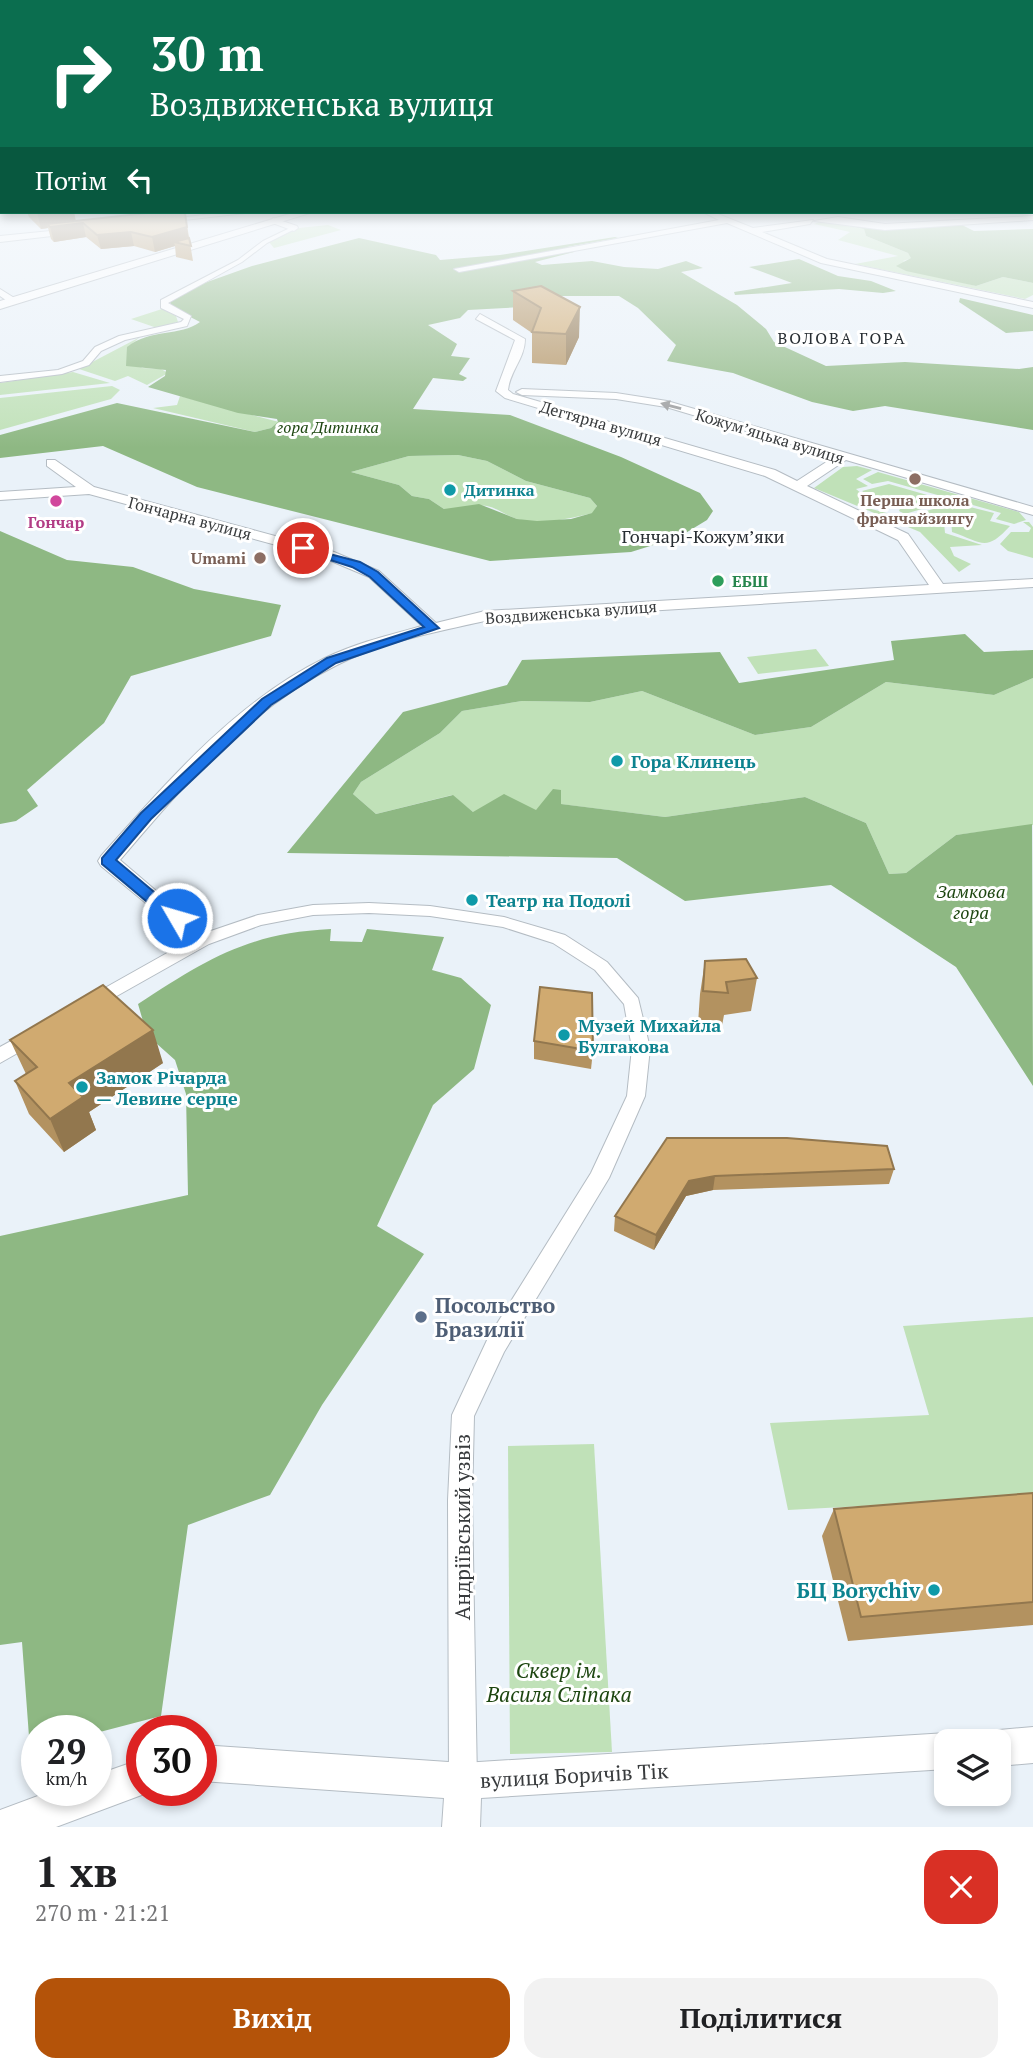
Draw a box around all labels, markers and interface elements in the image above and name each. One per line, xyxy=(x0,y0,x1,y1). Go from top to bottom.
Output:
text: 30 m xyxy=(150,20,264,85)
icon: right xyxy=(35,28,126,119)
text: Воздвиженська вулиця xyxy=(150,83,494,125)
icon: left xyxy=(121,161,159,199)
text: Потім xyxy=(35,163,107,197)
district label: ВОЛОВА ГОРА xyxy=(777,327,907,349)
street label: Дегтярна вулиця xyxy=(538,395,664,451)
one-way arrow xyxy=(660,400,682,411)
street label: Кожумʼяцька вулиця xyxy=(693,403,847,469)
park label: гора Дитинка xyxy=(277,416,379,438)
marker: Перша школа франчайзингу xyxy=(907,471,923,487)
place label: Дитинка xyxy=(464,479,535,501)
marker: Дитинка xyxy=(442,482,458,498)
place label: Перша школа франчайзингу xyxy=(857,489,974,529)
street label: Гончарна вулиця xyxy=(126,491,254,545)
marker: Гончар xyxy=(48,493,64,509)
place label: Гончар xyxy=(28,511,84,533)
pin xyxy=(273,518,333,578)
district label: Гончарі-Кожумʼяки xyxy=(621,524,785,548)
icon: arrive xyxy=(284,529,322,567)
place label: Umami xyxy=(191,547,246,569)
marker: Umami xyxy=(252,550,268,566)
place label: ЕБШ xyxy=(732,570,768,592)
marker: ЕБШ xyxy=(710,573,726,589)
street label: Воздвиженська вулиця xyxy=(484,595,658,629)
place label: Гора Клинець xyxy=(631,749,756,773)
marker: Гора Клинець xyxy=(609,753,625,769)
park label: Замкова гора xyxy=(937,879,1005,924)
position arrow xyxy=(140,881,214,955)
place label: Театр на Подолі xyxy=(486,888,631,912)
marker: Театр на Подолі xyxy=(464,892,480,908)
place label: Музей Михайла Булгакова xyxy=(578,1013,721,1058)
marker: Музей Михайла Булгакова xyxy=(556,1027,572,1043)
place label: Замок Річарда — Левине серце xyxy=(96,1065,238,1110)
marker: Замок Річарда — Левине серце xyxy=(74,1079,90,1095)
place label: Посольство Бразилії xyxy=(435,1291,555,1343)
marker: Посольство Бразилії xyxy=(413,1309,429,1325)
street label: Андріївський узвіз xyxy=(448,1434,476,1620)
place label: БЦ Borychiv xyxy=(796,1576,921,1604)
marker: БЦ Borychiv xyxy=(926,1582,942,1598)
park label: Сквер ім. Василя Сліпака xyxy=(485,1656,632,1708)
speed limit sign: 30 xyxy=(126,1715,217,1806)
text: 29 xyxy=(47,1728,86,1774)
map controls xyxy=(934,1729,1011,1806)
button: layers xyxy=(934,1729,1011,1806)
street label: вулиця Боричів Тік xyxy=(479,1756,669,1794)
text: km/h xyxy=(46,1766,87,1790)
text: 1 хв xyxy=(35,1843,118,1899)
button: close xyxy=(924,1850,998,1924)
text: 270 m · 21:21 xyxy=(35,1897,170,1928)
button: Вихід xyxy=(35,1978,510,2058)
button: Поділитися xyxy=(524,1978,998,2058)

